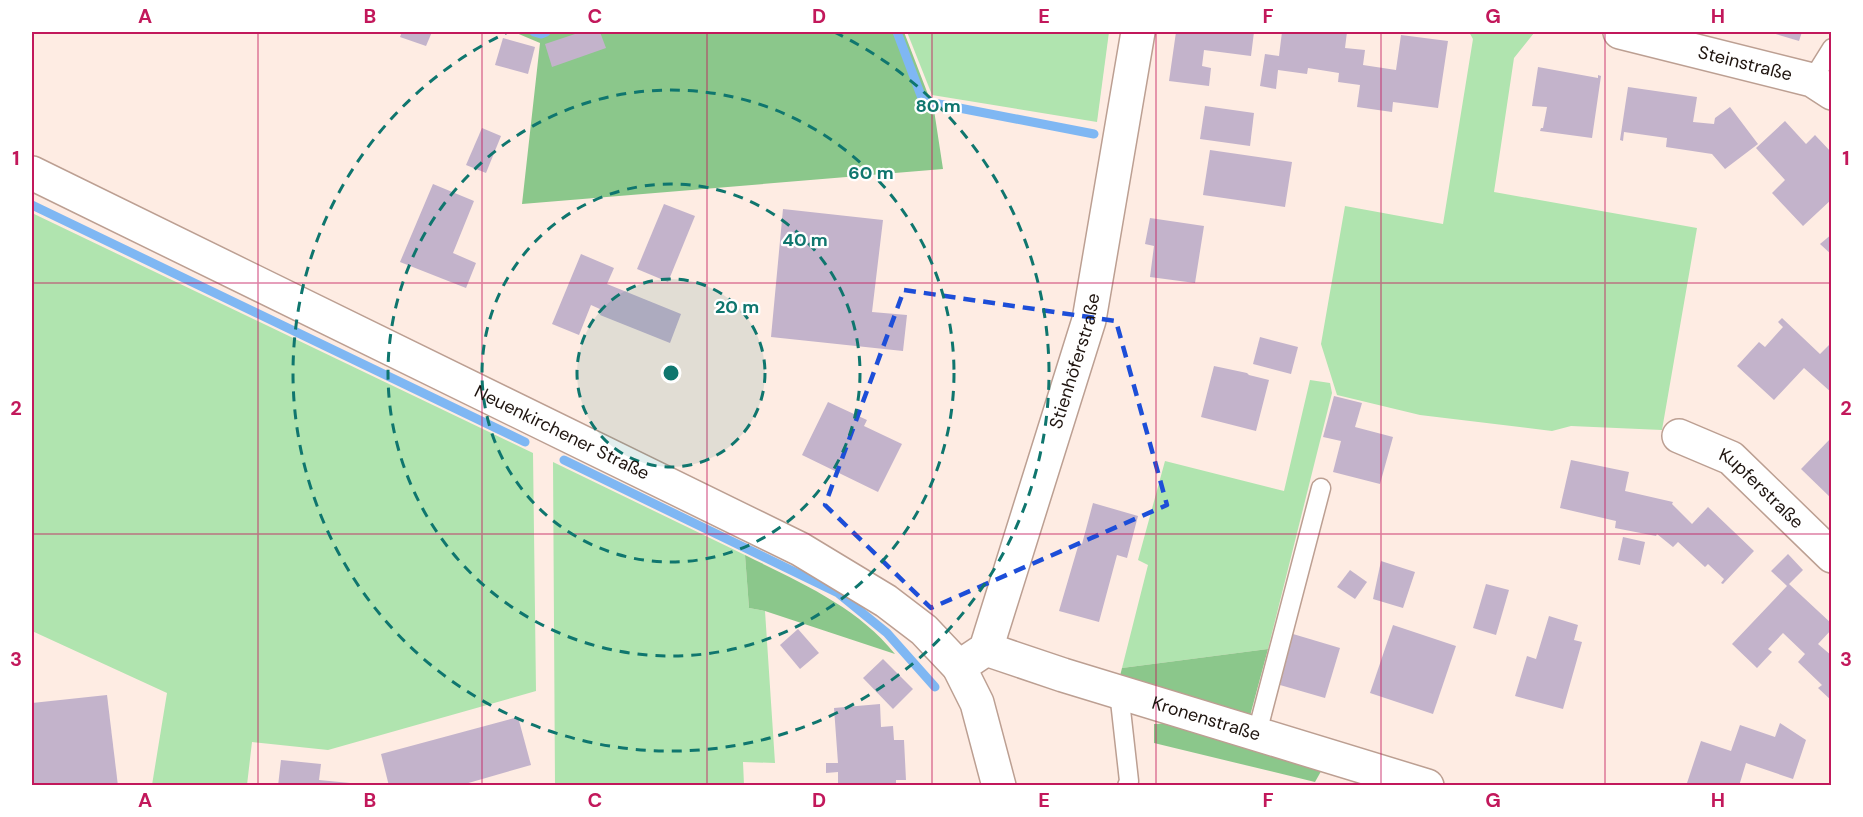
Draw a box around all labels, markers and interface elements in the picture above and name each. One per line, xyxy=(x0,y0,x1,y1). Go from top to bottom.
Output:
text: A xyxy=(138,3,152,29)
text: B xyxy=(364,3,376,29)
text: C xyxy=(588,3,602,29)
text: D xyxy=(812,3,826,29)
text: E xyxy=(1038,3,1050,29)
text: F xyxy=(1262,3,1274,29)
text: G xyxy=(1485,3,1501,29)
text: H xyxy=(1711,3,1725,29)
street label: Steinstraße xyxy=(1696,40,1795,87)
text: 80 m xyxy=(915,94,961,118)
text: 1 xyxy=(12,145,20,171)
text: 1 xyxy=(1842,145,1850,171)
text: 60 m xyxy=(848,161,894,185)
text: 40 m xyxy=(782,228,828,252)
street label: Stienhöferstraße xyxy=(1044,291,1105,432)
text: 20 m xyxy=(715,295,759,319)
centre of rings xyxy=(661,363,681,383)
street label: Neuenkirchener Straße xyxy=(470,379,653,485)
text: 2 xyxy=(10,395,22,421)
text: 2 xyxy=(1840,395,1852,421)
street label: Kupferstraße xyxy=(1716,442,1809,534)
text: 3 xyxy=(10,646,22,672)
text: 3 xyxy=(1840,646,1852,672)
street label: Kronenstraße xyxy=(1149,691,1264,747)
text: A xyxy=(138,787,152,813)
text: B xyxy=(364,787,376,813)
text: C xyxy=(588,787,602,813)
text: D xyxy=(812,787,826,813)
text: E xyxy=(1038,787,1050,813)
text: F xyxy=(1262,787,1274,813)
text: G xyxy=(1485,787,1501,813)
text: H xyxy=(1711,787,1725,813)

